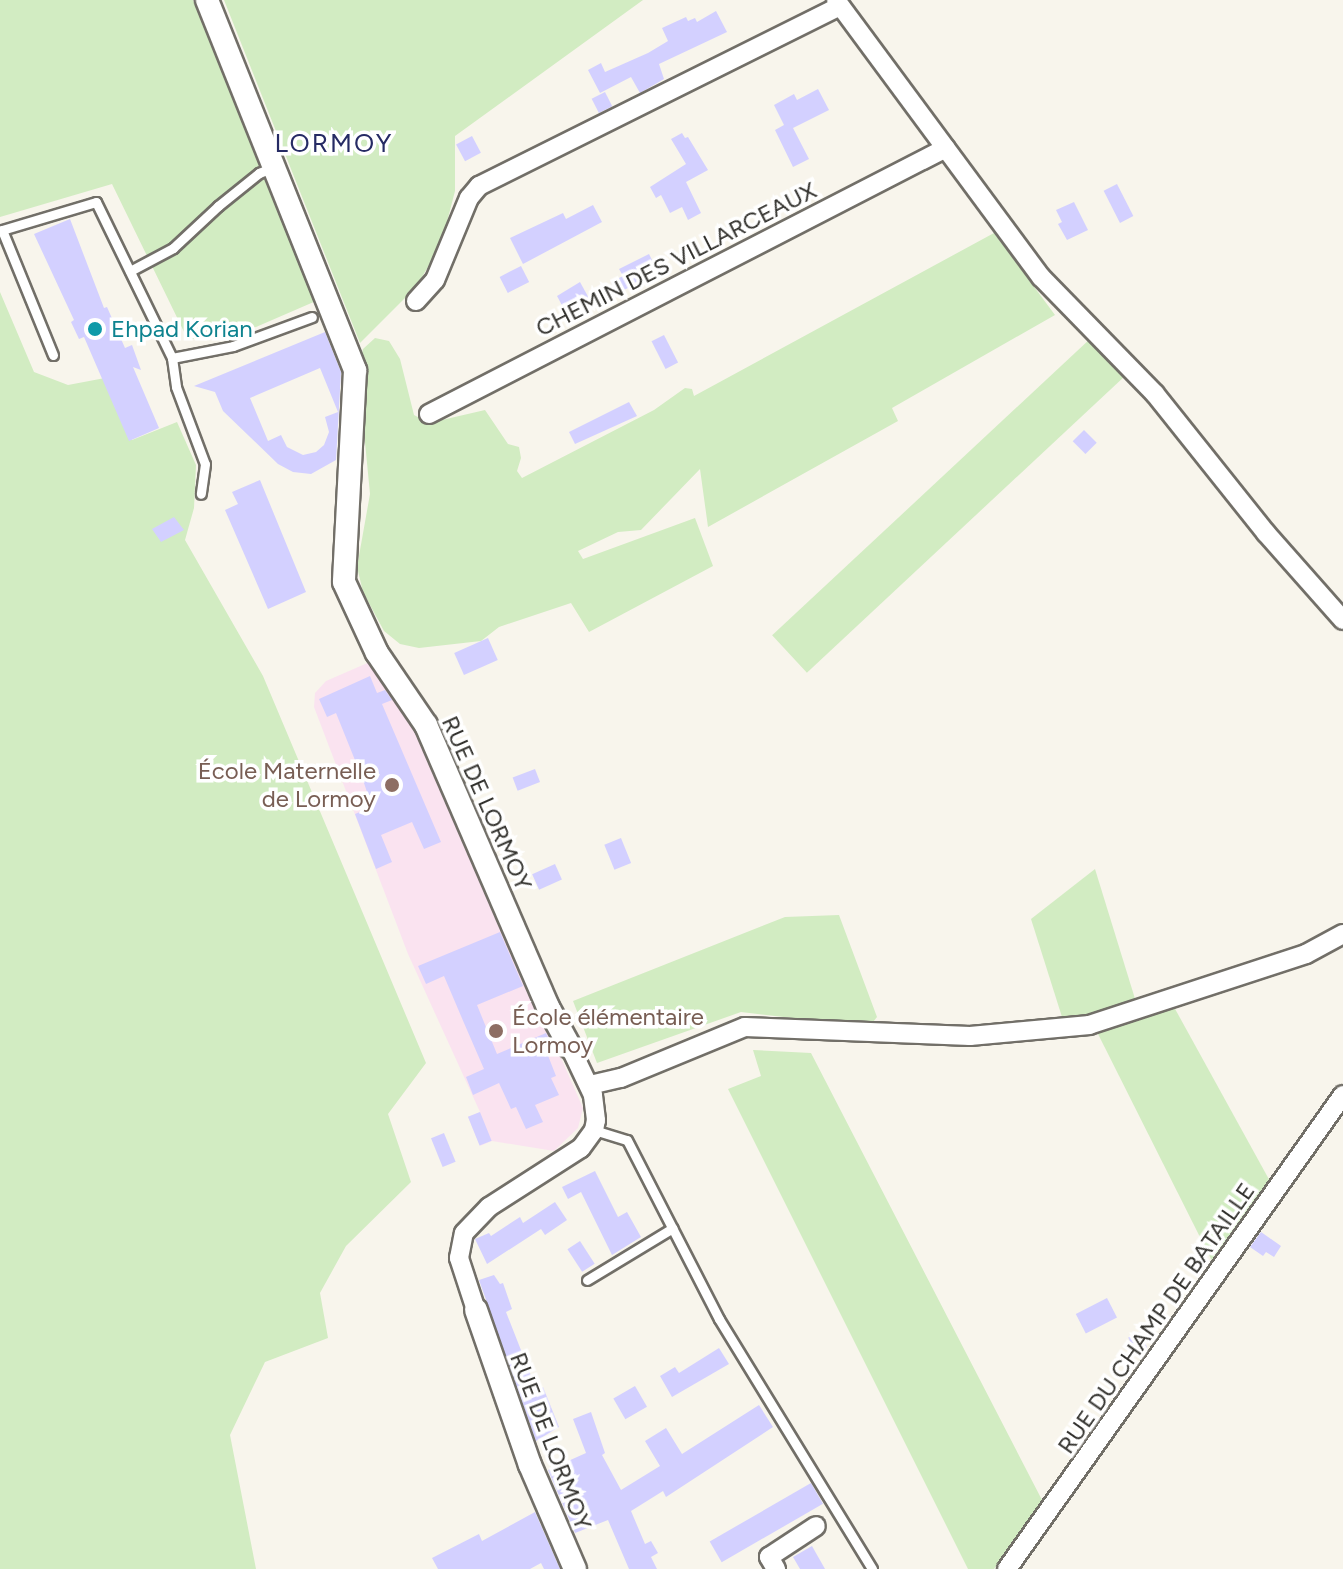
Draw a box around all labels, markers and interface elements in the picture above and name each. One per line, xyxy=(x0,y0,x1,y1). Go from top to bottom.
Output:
district label: LORMOY xyxy=(274,128,394,160)
street label: CHEMIN DES VILLARCEAUX xyxy=(531,176,821,342)
place label: Ehpad Korian xyxy=(111,315,253,343)
marker: Ehpad Korian xyxy=(86,320,104,338)
street label: RUE DE LORMOY xyxy=(436,711,538,895)
place label: École Maternelle de Lormoy xyxy=(198,757,376,813)
marker: École Maternelle de Lormoy xyxy=(383,776,401,794)
place label: École élémentaire Lormoy xyxy=(512,1003,704,1059)
marker: École élémentaire Lormoy xyxy=(487,1022,505,1040)
street label: RUE DU CHAMP DE BATAILLE xyxy=(1051,1177,1261,1459)
street label: RUE DE LORMOY xyxy=(504,1348,598,1534)

